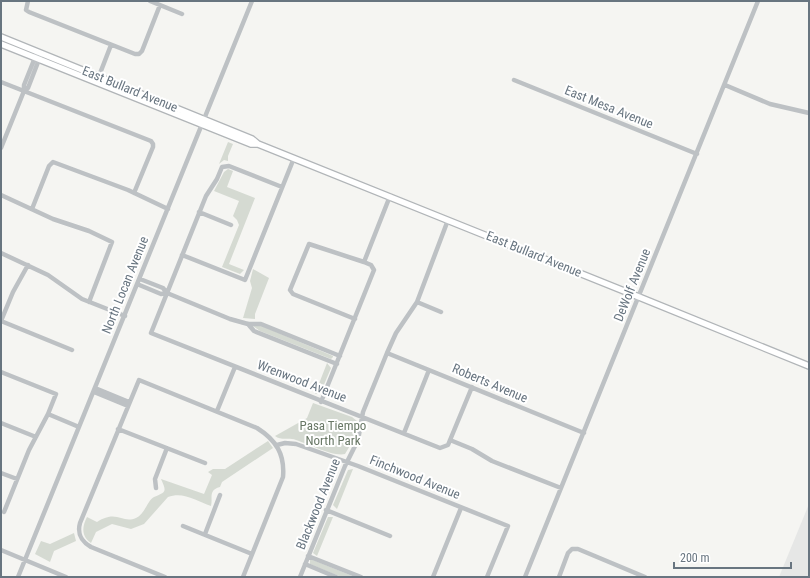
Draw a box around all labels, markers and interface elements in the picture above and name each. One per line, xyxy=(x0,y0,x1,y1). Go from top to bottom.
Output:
street label: East Bullard Avenue xyxy=(80,63,180,115)
street label: East Mesa Avenue xyxy=(563,82,655,132)
street label: East Bullard Avenue xyxy=(484,228,584,280)
street label: North Locan Avenue xyxy=(99,234,151,336)
street label: DeWolf Avenue xyxy=(611,246,653,324)
street label: Wrenwood Avenue xyxy=(255,357,349,405)
street label: Roberts Avenue xyxy=(450,360,530,406)
park label: Pasa Tiempo North Park xyxy=(300,418,366,448)
street label: Finchwood Avenue xyxy=(368,452,462,502)
street label: Blackwood Avenue xyxy=(293,456,343,552)
scale bar xyxy=(674,544,791,570)
text: 200 m xyxy=(680,551,710,565)

